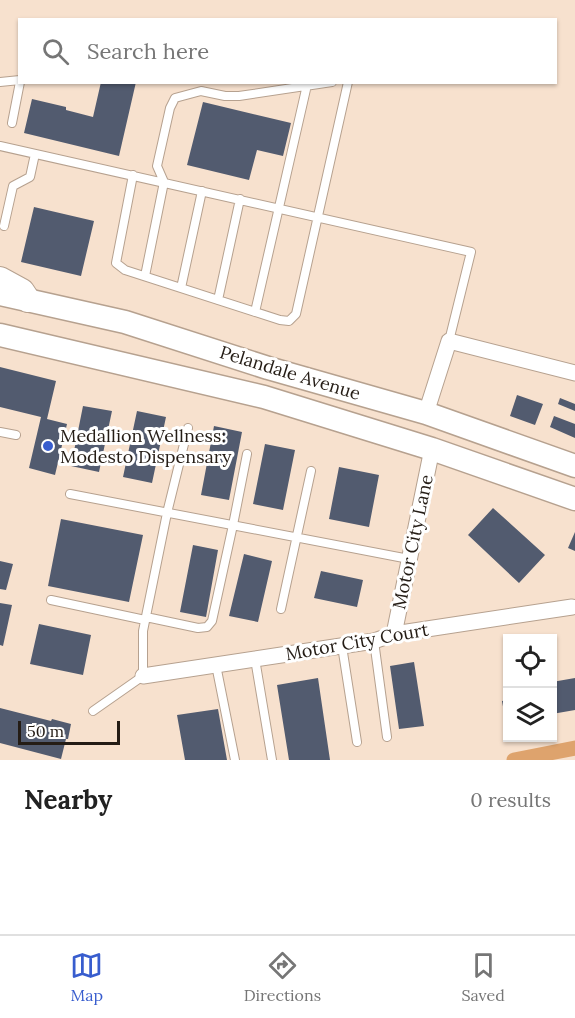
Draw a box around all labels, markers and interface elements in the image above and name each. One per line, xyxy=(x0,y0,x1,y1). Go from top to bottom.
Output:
search box xyxy=(18,18,557,84)
icon: search xyxy=(39,35,72,68)
text: Search here xyxy=(87,37,209,65)
street label: Pelandale Avenue xyxy=(217,340,364,405)
place label: Medallion Wellness: Modesto Dispensary xyxy=(60,424,232,468)
marker: Medallion Wellness: Modesto Dispensary xyxy=(41,439,55,453)
street label: Motor City Lane xyxy=(387,472,438,611)
street label: Motor City Court xyxy=(284,618,430,665)
map controls xyxy=(503,634,557,742)
button: locate xyxy=(503,634,557,688)
button: layers xyxy=(503,688,557,742)
scale bar xyxy=(18,718,120,746)
text: 50 m xyxy=(27,721,64,741)
text: Nearby xyxy=(24,783,112,816)
text: 0 results xyxy=(470,787,551,812)
tab: Map xyxy=(70,949,103,1005)
tab: Directions xyxy=(244,949,321,1005)
tab: Saved xyxy=(461,949,505,1005)

